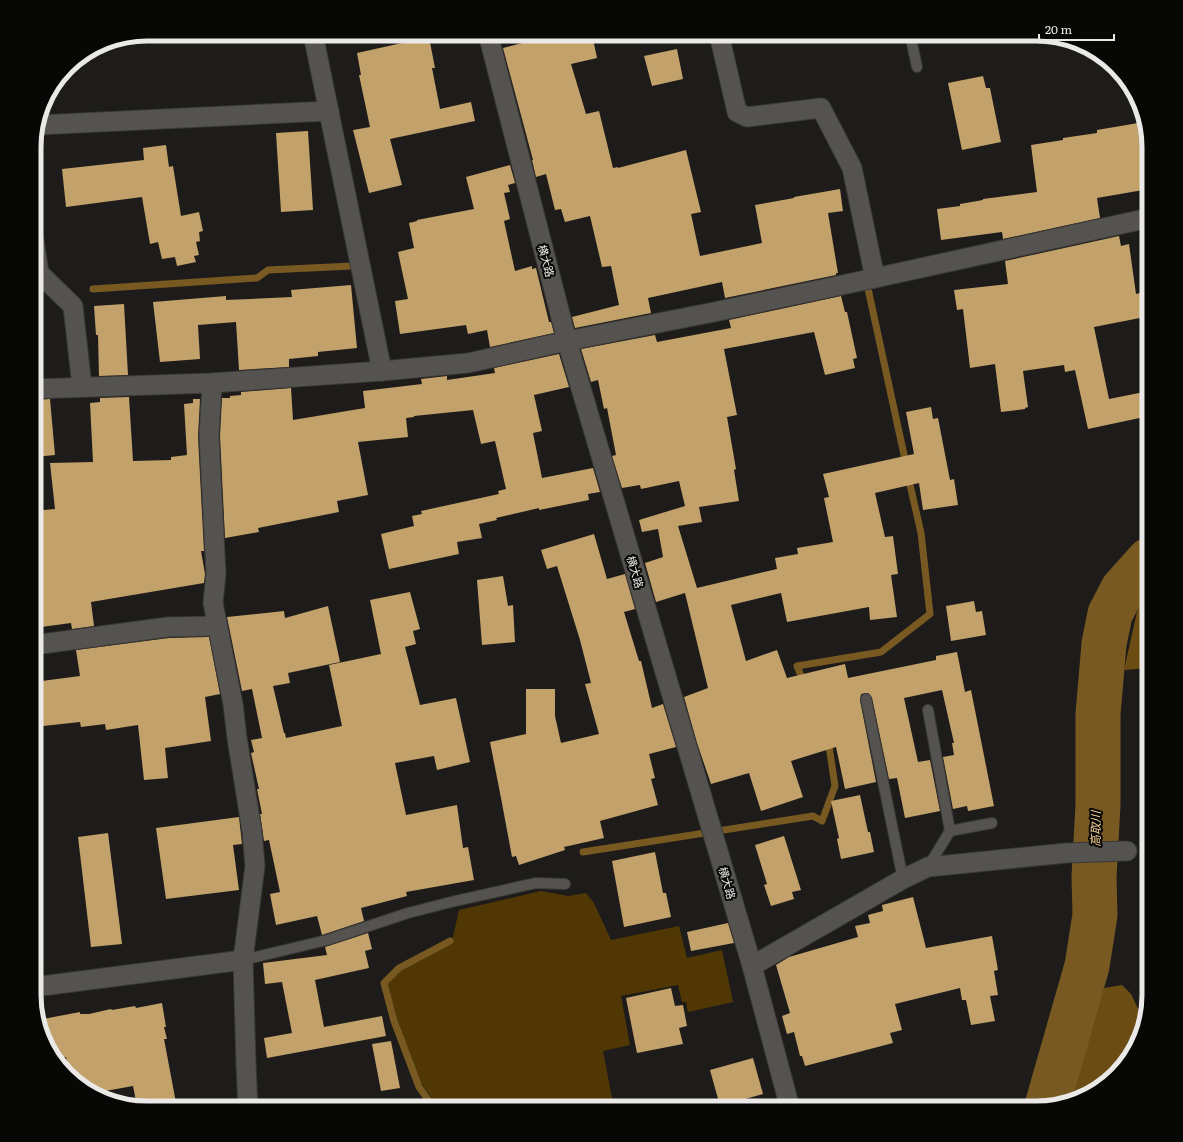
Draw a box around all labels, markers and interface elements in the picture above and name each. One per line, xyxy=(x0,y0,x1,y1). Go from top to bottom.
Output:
scale bar xyxy=(1039,16,1114,42)
text: 20 m xyxy=(1045,20,1072,38)
street label: 横大路 xyxy=(535,243,559,279)
street label: 横大路 xyxy=(624,554,648,590)
water label: 高取川 xyxy=(1086,809,1104,847)
street label: 横大路 xyxy=(716,865,740,901)

